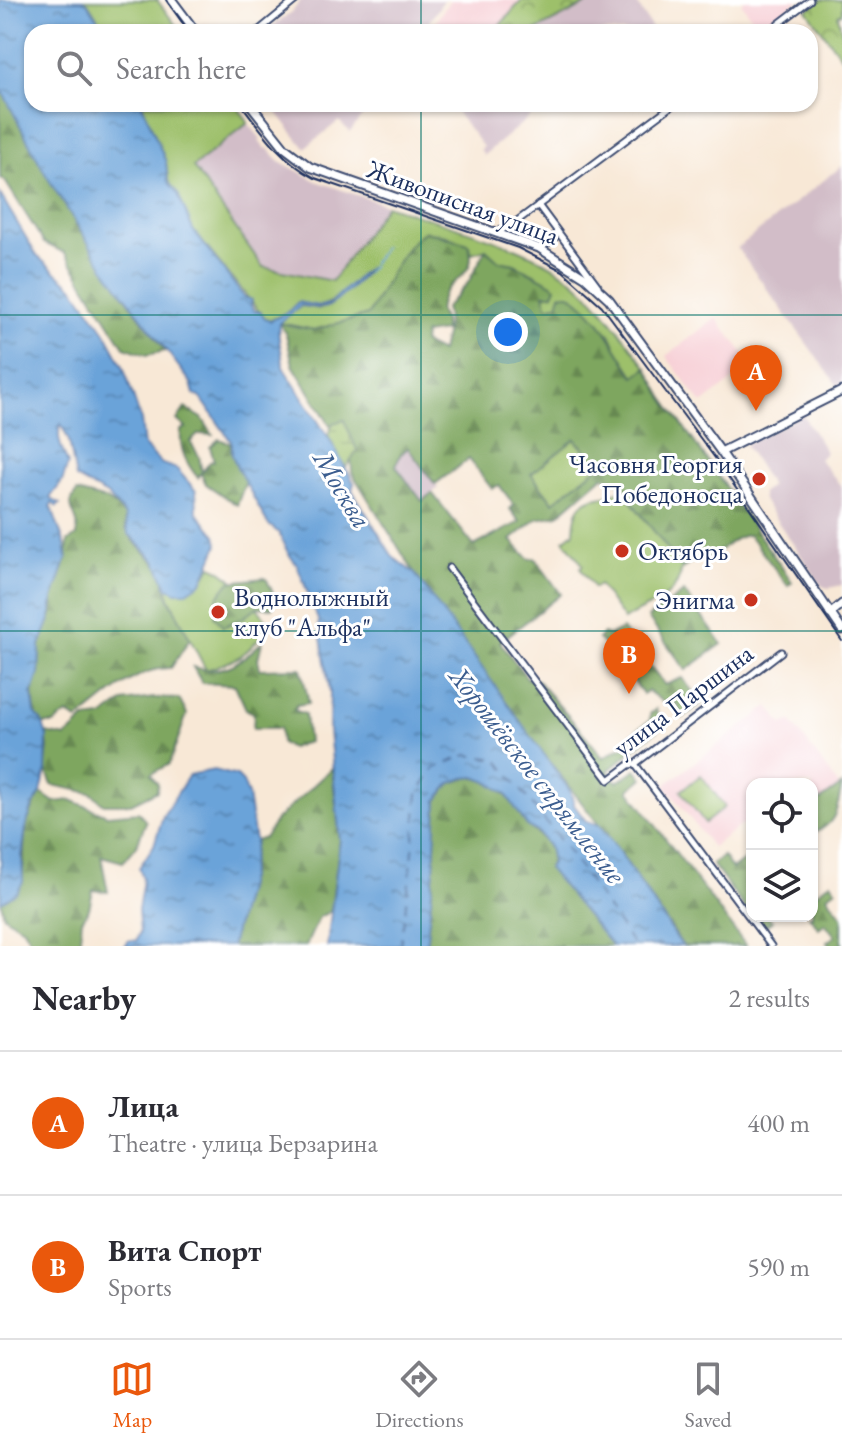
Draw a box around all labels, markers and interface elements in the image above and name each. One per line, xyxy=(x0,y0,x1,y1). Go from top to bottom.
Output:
search box xyxy=(24,24,818,112)
icon: search xyxy=(52,46,96,90)
text: Search here xyxy=(116,49,246,88)
street label: Живописная улица xyxy=(362,151,564,253)
your location xyxy=(488,312,528,352)
pin: A xyxy=(730,345,782,411)
water label: Москва xyxy=(305,442,380,535)
place label: Часовня Георгия Победоносца xyxy=(569,447,744,511)
marker: Часовня Георгия Победоносца xyxy=(750,470,768,488)
place label: Октябрь xyxy=(638,534,728,568)
marker: Октябрь xyxy=(613,542,631,560)
place label: Воднолыжный клуб "Альфа" xyxy=(234,580,389,644)
place label: Энигма xyxy=(655,583,736,617)
marker: Энигма xyxy=(742,591,760,609)
marker: Воднолыжный клуб "Альфа" xyxy=(209,603,227,621)
pin: B xyxy=(603,628,655,694)
street label: улица Паршина xyxy=(606,636,760,764)
water label: Хорошёвское спрямление xyxy=(441,658,634,891)
map controls xyxy=(746,778,818,922)
button: locate xyxy=(746,778,818,850)
button: layers xyxy=(746,850,818,922)
text: Nearby xyxy=(32,976,136,1020)
text: 2 results xyxy=(729,981,810,1015)
text: Лица xyxy=(108,1087,179,1126)
text: A xyxy=(49,1106,67,1140)
text: 400 m xyxy=(747,1106,810,1140)
text: Theatre · улица Берзарина xyxy=(108,1126,378,1160)
text: Вита Спорт xyxy=(108,1231,261,1270)
text: B xyxy=(50,1250,66,1284)
text: 590 m xyxy=(747,1250,810,1284)
text: Sports xyxy=(108,1270,172,1304)
tab: Map xyxy=(110,1357,154,1434)
tab: Directions xyxy=(375,1357,464,1434)
tab: Saved xyxy=(684,1357,732,1434)

